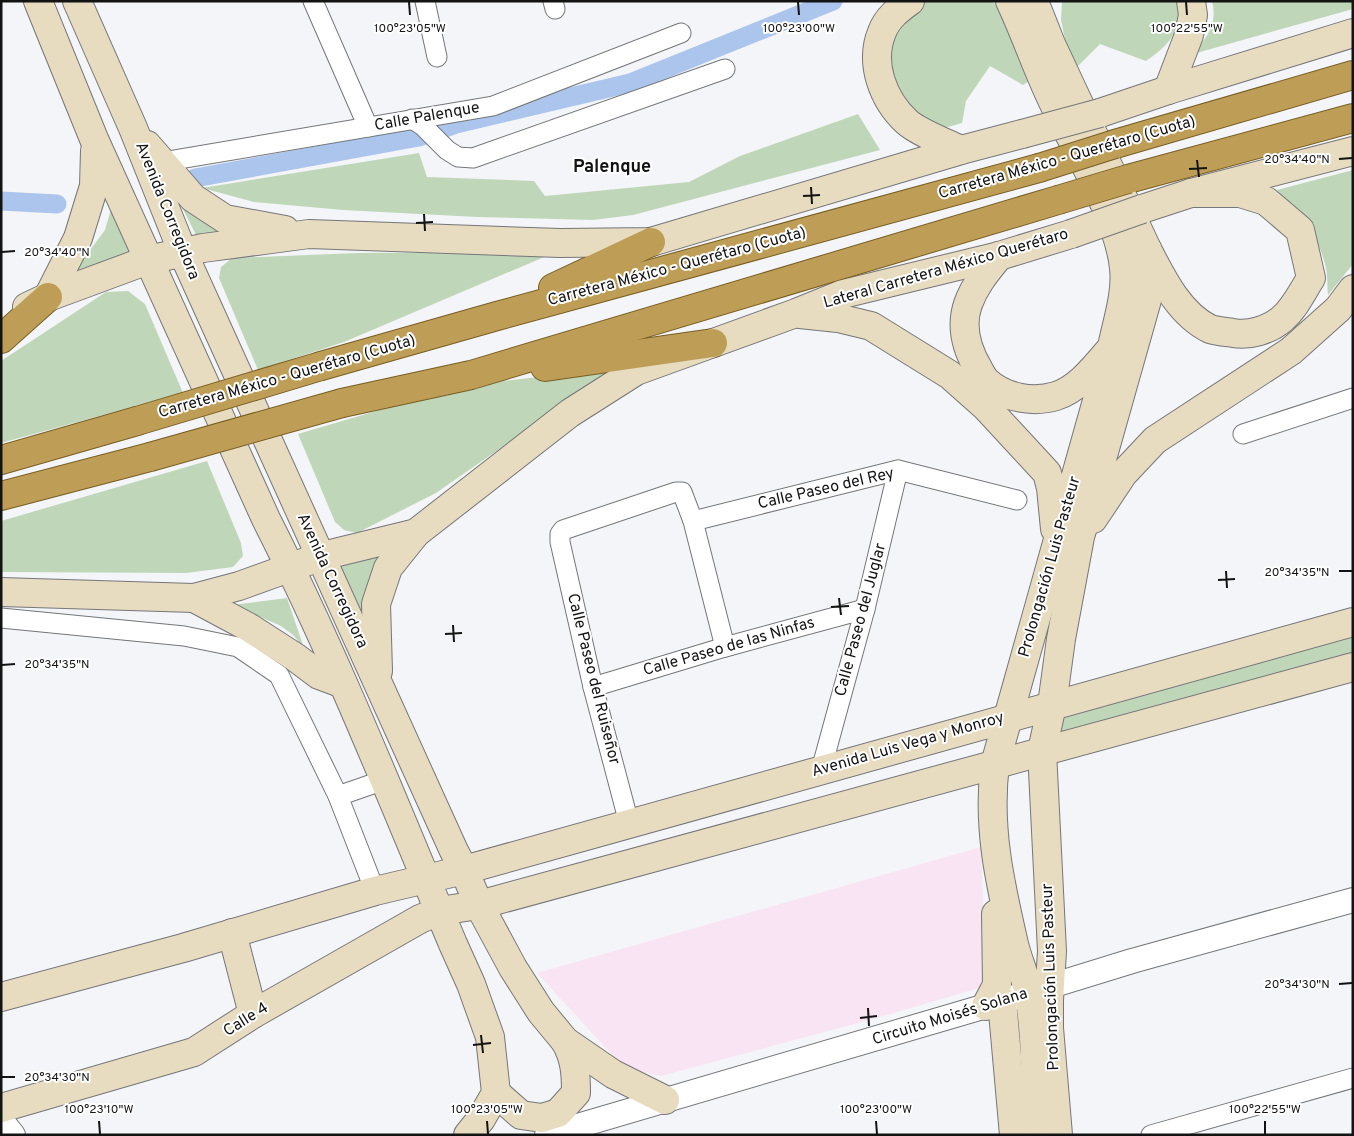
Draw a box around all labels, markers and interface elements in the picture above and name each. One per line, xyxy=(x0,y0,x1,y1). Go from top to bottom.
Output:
text: 100°23'05"W xyxy=(374,21,446,37)
text: 100°23'00"W xyxy=(763,21,835,37)
text: 100°22'55"W xyxy=(1151,21,1223,37)
street label: Calle Palenque xyxy=(373,98,481,136)
street label: Carretera México - Querétaro (Cuota) xyxy=(936,112,1198,204)
street label: Avenida Corregidora xyxy=(130,139,204,283)
text: 20°34'40"N xyxy=(1264,152,1330,168)
district label: Palenque xyxy=(573,156,651,179)
street label: Carretera México - Querétaro (Cuota) xyxy=(546,223,808,311)
street label: Lateral Carretera México Querétaro xyxy=(821,224,1071,314)
text: 20°34'40"N xyxy=(24,245,90,261)
street label: Carretera México - Querétaro (Cuota) xyxy=(156,331,418,423)
street label: Calle Paseo del Rey xyxy=(756,464,896,514)
street label: Prolongación Luis Pasteur xyxy=(1015,474,1085,660)
street label: Avenida Corregidora xyxy=(292,510,372,652)
street label: Calle Paseo del Juglar xyxy=(831,541,891,699)
text: 20°34'35"N xyxy=(1264,565,1330,581)
street label: Calle Paseo del Ruiseñor xyxy=(562,591,624,767)
street label: Calle Paseo de las Ninfas xyxy=(641,613,817,681)
text: 20°34'35"N xyxy=(24,657,90,673)
street label: Avenida Luis Vega y Monroy xyxy=(809,708,1007,782)
street label: Prolongación Luis Pasteur xyxy=(1038,883,1064,1071)
text: 20°34'30"N xyxy=(1264,977,1330,993)
street label: Circuito Moisés Solana xyxy=(870,984,1030,1050)
street label: Calle 4 xyxy=(220,998,272,1042)
text: 20°34'30"N xyxy=(24,1070,90,1086)
text: 100°23'10"W xyxy=(65,1102,133,1118)
text: 100°23'05"W xyxy=(451,1102,523,1118)
text: 100°23'00"W xyxy=(840,1102,912,1118)
text: 100°22'55"W xyxy=(1229,1102,1301,1118)

